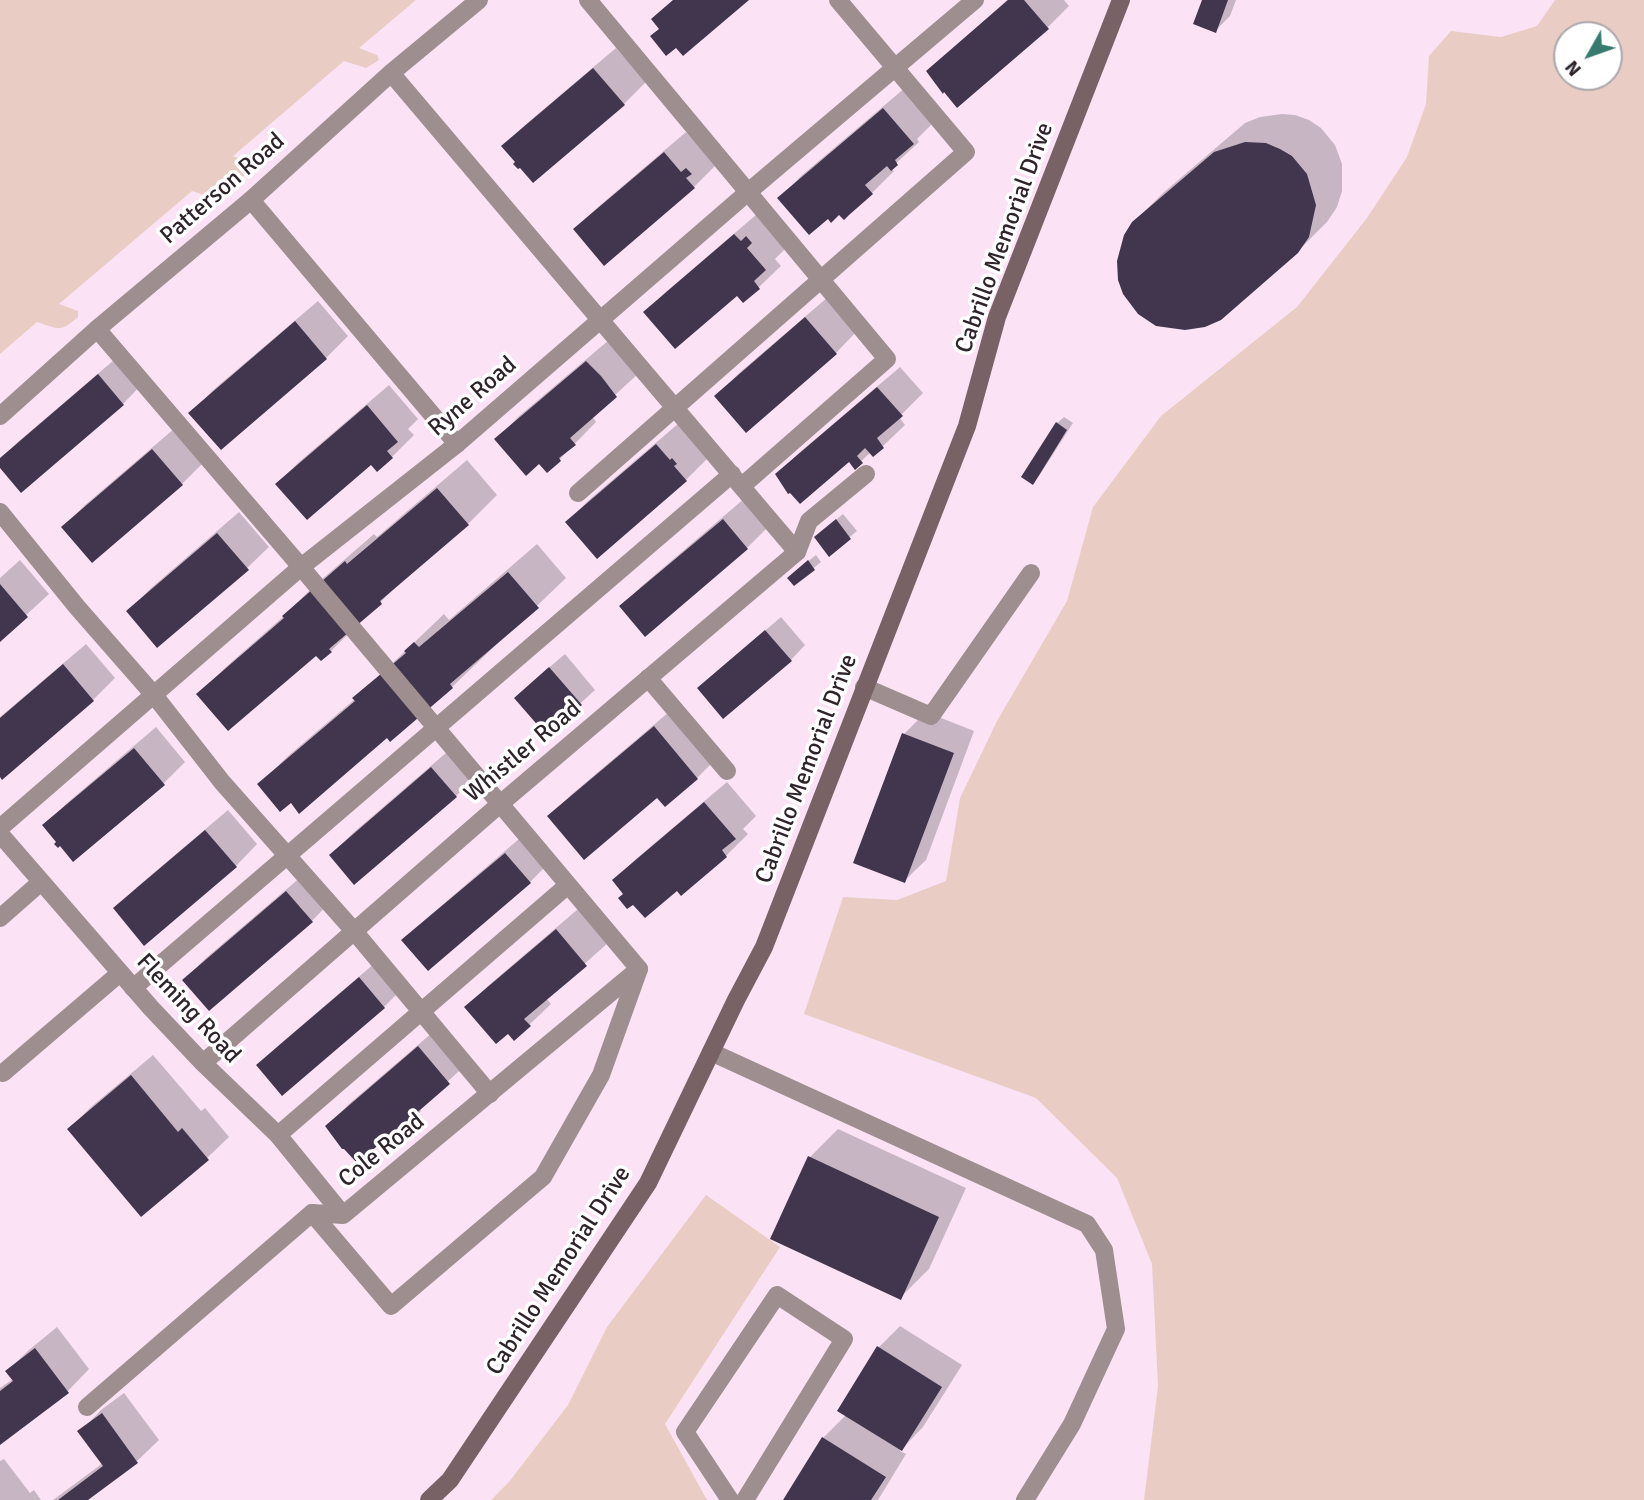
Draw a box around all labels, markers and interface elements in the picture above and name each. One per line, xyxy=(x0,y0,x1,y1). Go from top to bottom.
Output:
north arrow xyxy=(1553,21,1623,91)
text: N xyxy=(1560,55,1587,81)
street label: Cabrillo Memorial Drive xyxy=(950,119,1060,357)
street label: Patterson Road xyxy=(155,127,291,251)
street label: Ryne Road xyxy=(423,351,523,443)
street label: Cabrillo Memorial Drive xyxy=(750,650,864,888)
street label: Whistler Road xyxy=(459,695,587,809)
street label: Fleming Road xyxy=(130,948,246,1070)
street label: Cole Road xyxy=(333,1108,431,1194)
street label: Cabrillo Memorial Drive xyxy=(481,1161,637,1381)

